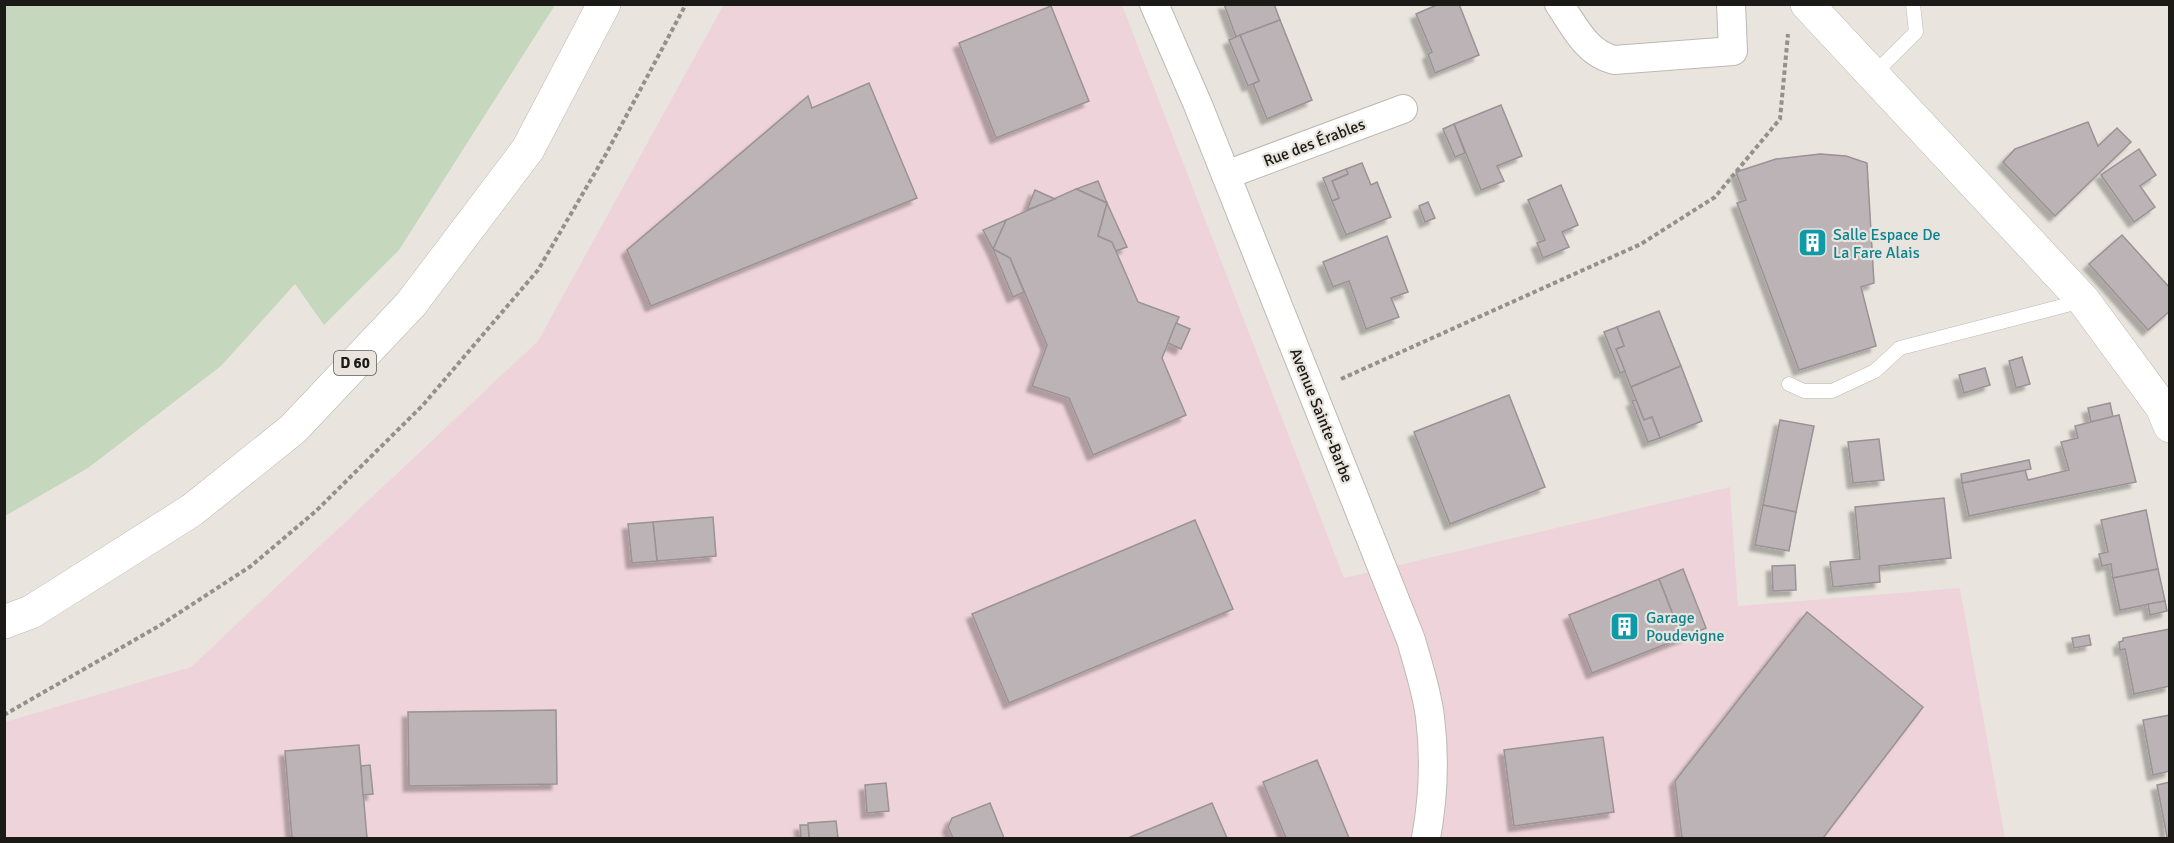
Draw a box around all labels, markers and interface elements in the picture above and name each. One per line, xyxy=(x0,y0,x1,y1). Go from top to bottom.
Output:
street label: Rue des Érables xyxy=(1261,114,1368,172)
place label: Salle Espace De La Fare Alais xyxy=(1833,225,1941,263)
building icon: Salle Espace De La Fare Alais xyxy=(1796,227,1828,259)
street label: Avenue Sainte-Barbe xyxy=(1285,345,1357,485)
road number: D 60 xyxy=(334,351,376,375)
place label: Garage Poudevigne xyxy=(1646,608,1725,646)
building icon: Garage Poudevigne xyxy=(1609,610,1641,642)

